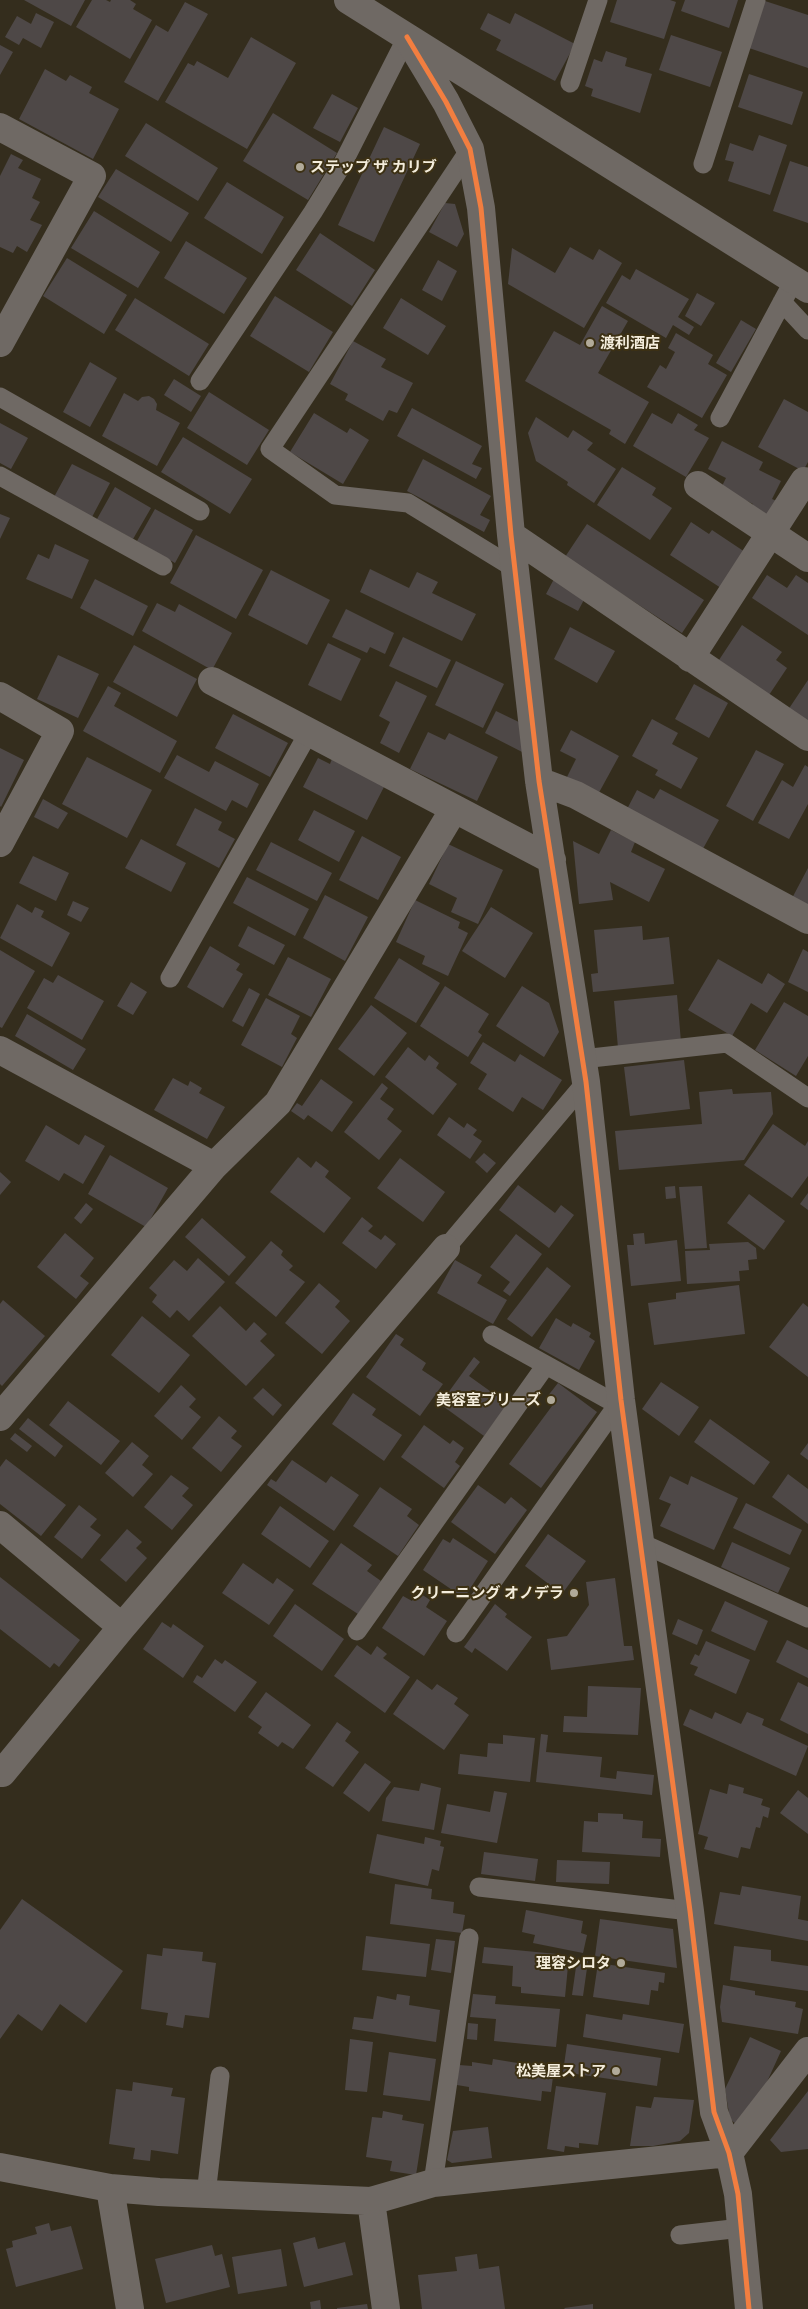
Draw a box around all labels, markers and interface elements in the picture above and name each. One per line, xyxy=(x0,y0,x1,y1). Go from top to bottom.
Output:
place label: ステップ ザ カリブ xyxy=(310,158,437,176)
marker: ステップ ザ カリブ xyxy=(294,161,306,173)
place label: 渡利酒店 xyxy=(600,334,660,352)
marker: 渡利酒店 xyxy=(584,337,596,349)
place label: 美容室ブリーズ xyxy=(436,1391,541,1409)
marker: 美容室ブリーズ xyxy=(545,1394,557,1406)
place label: クリーニング オノデラ xyxy=(411,1584,564,1602)
marker: クリーニング オノデラ xyxy=(568,1587,580,1599)
place label: 理容シロタ xyxy=(536,1954,611,1972)
marker: 理容シロタ xyxy=(615,1957,627,1969)
place label: 松美屋ストア xyxy=(516,2062,606,2080)
marker: 松美屋ストア xyxy=(610,2065,622,2077)

